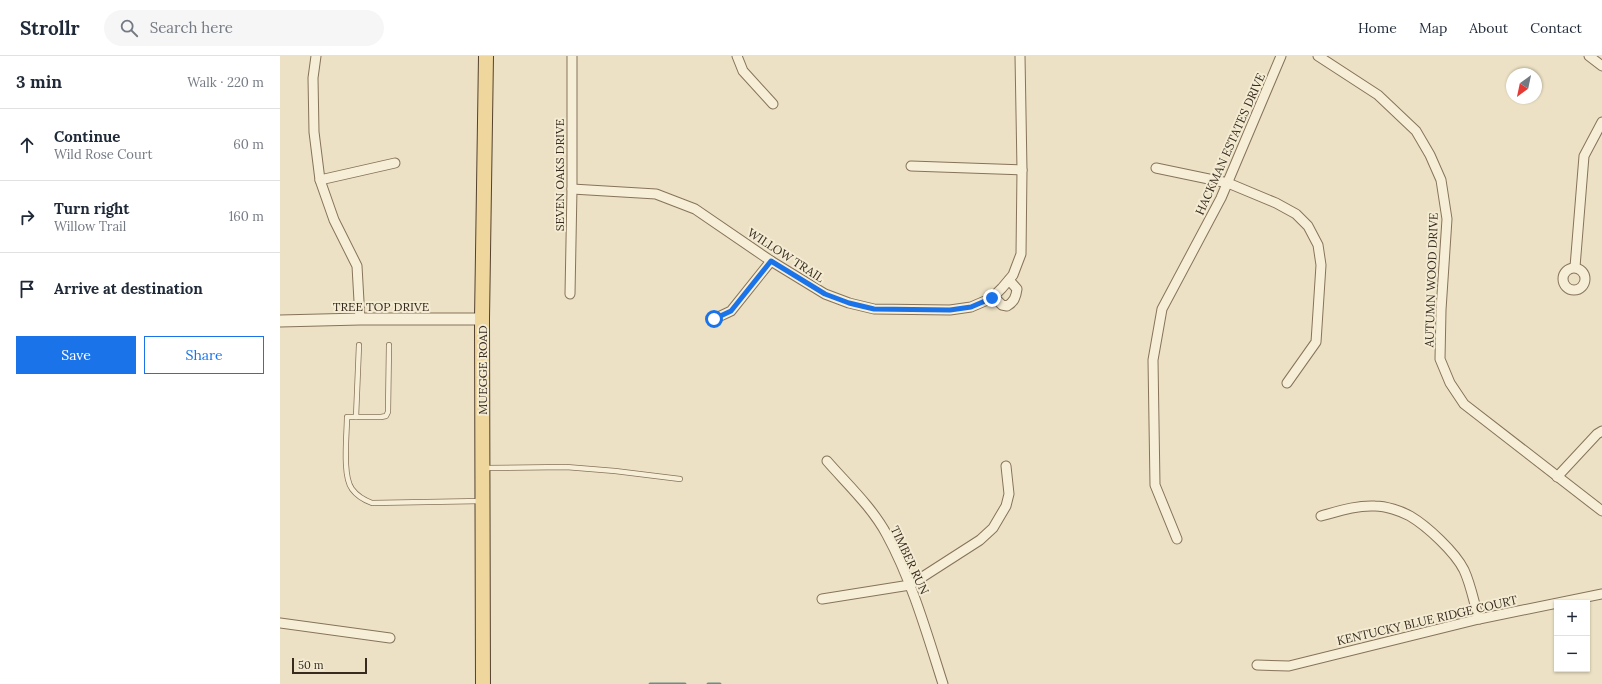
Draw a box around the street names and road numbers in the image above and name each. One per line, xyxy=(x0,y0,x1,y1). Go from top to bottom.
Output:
street label: HACKMAN ESTATES DRIVE xyxy=(1192,71,1268,217)
street label: SEVEN OAKS DRIVE xyxy=(552,119,567,231)
street label: AUTUMN WOOD DRIVE xyxy=(1421,212,1441,349)
street label: WILLOW TRAIL xyxy=(745,225,827,285)
street label: TREE TOP DRIVE xyxy=(333,299,429,314)
street label: MUEGGE ROAD xyxy=(475,325,490,415)
street label: TIMBER RUN xyxy=(888,523,932,597)
street label: KENTUCKY BLUE RIDGE COURT xyxy=(1335,592,1519,648)

